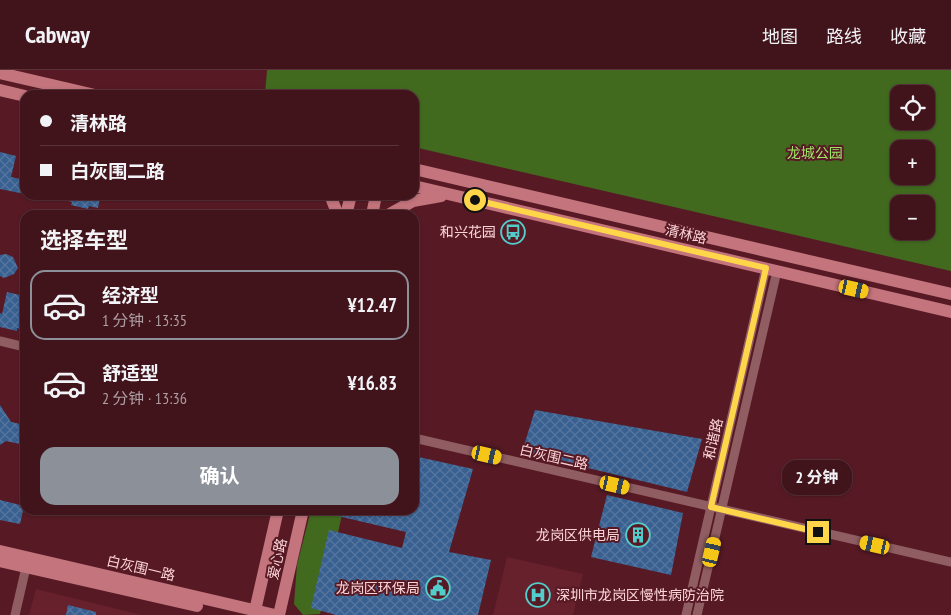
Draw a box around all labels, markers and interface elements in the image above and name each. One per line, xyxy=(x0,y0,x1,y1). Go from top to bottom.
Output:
text: Cabway xyxy=(25,19,90,50)
text: 地图 xyxy=(762,25,798,48)
text: 路线 xyxy=(826,25,862,48)
text: 收藏 xyxy=(890,25,926,48)
map controls xyxy=(890,85,935,240)
button: locate xyxy=(890,85,935,130)
text: 清林路 xyxy=(70,111,127,135)
button: + xyxy=(890,140,935,185)
park label: 龙城公园 xyxy=(787,144,843,162)
text: 白灰围二路 xyxy=(70,159,165,183)
route start xyxy=(464,189,486,211)
button: − xyxy=(890,195,935,240)
bus stop icon: 和兴花园 xyxy=(500,219,526,245)
street label: 清林路 xyxy=(664,221,708,247)
place label: 和兴花园 xyxy=(440,223,496,241)
text: 选择车型 xyxy=(40,226,128,254)
car xyxy=(837,278,870,300)
icon: car xyxy=(42,283,87,328)
text: 经济型 xyxy=(102,283,159,307)
text: ¥12.47 xyxy=(348,293,397,317)
text: 1 分钟 · 13:35 xyxy=(102,310,187,330)
icon: car xyxy=(42,361,87,406)
text: 舒适型 xyxy=(102,361,159,385)
text: ¥16.83 xyxy=(348,371,397,395)
text: 2 分钟 · 13:36 xyxy=(102,388,187,408)
street label: 和谐路 xyxy=(700,417,726,461)
street label: 白灰围二路 xyxy=(518,440,590,474)
car xyxy=(470,444,503,466)
button: 确认 xyxy=(40,447,399,505)
callout: 2 分钟 xyxy=(783,460,853,494)
text: 2 分钟 xyxy=(796,467,838,487)
car xyxy=(598,474,631,496)
route end xyxy=(807,521,829,543)
building icon: 龙岗区供电局 xyxy=(625,522,651,548)
place label: 龙岗区供电局 xyxy=(536,526,620,544)
car xyxy=(858,534,891,556)
car xyxy=(701,536,722,568)
street label: 爱心路 xyxy=(264,537,290,581)
street label: 白灰围一路 xyxy=(105,551,177,585)
public building icon: 龙岗区环保局 xyxy=(425,575,451,601)
place label: 龙岗区环保局 xyxy=(336,579,420,597)
hospital icon: 深圳市龙岗区慢性病防治院 xyxy=(525,582,551,608)
place label: 深圳市龙岗区慢性病防治院 xyxy=(556,586,724,604)

